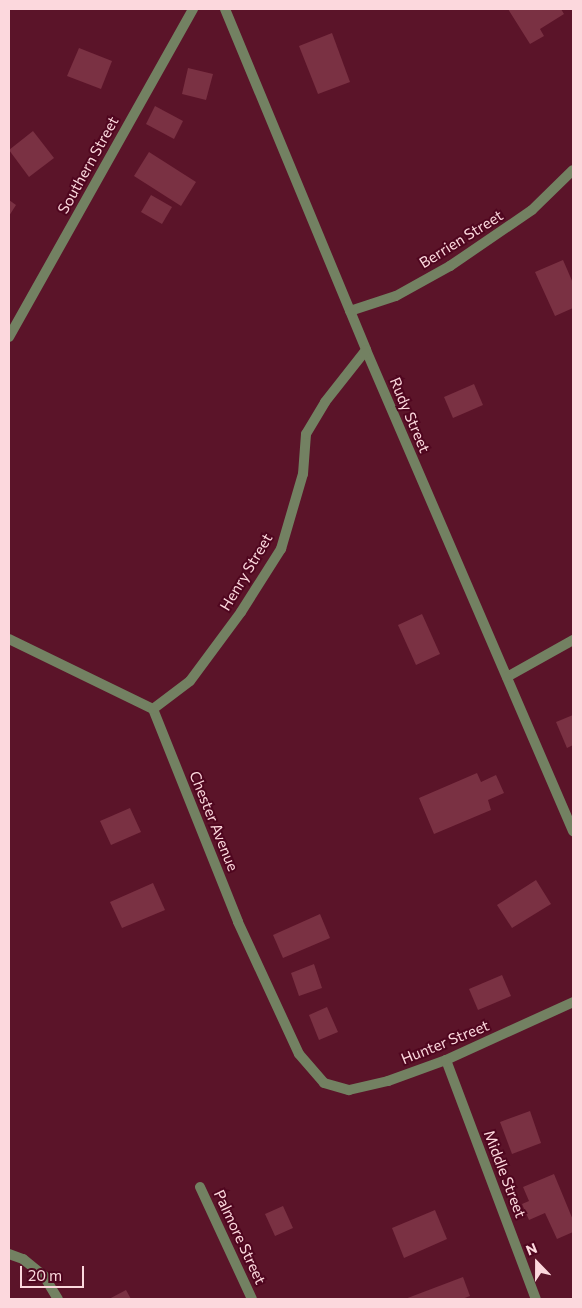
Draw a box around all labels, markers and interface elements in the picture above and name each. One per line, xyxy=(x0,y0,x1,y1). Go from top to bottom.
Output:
street label: Southern Street xyxy=(54,113,122,217)
street label: Berrien Street xyxy=(416,206,506,272)
street label: Rudy Street xyxy=(386,375,434,455)
street label: Henry Street xyxy=(216,530,276,614)
street label: Chester Avenue xyxy=(186,768,242,874)
street label: Hunter Street xyxy=(398,1016,492,1068)
street label: Middle Street xyxy=(480,1128,530,1220)
street label: Palmore Street xyxy=(210,1187,270,1287)
north arrow xyxy=(512,1238,562,1288)
text: N xyxy=(523,1239,539,1258)
scale bar xyxy=(22,1256,86,1288)
text: 20 m xyxy=(28,1266,62,1284)

